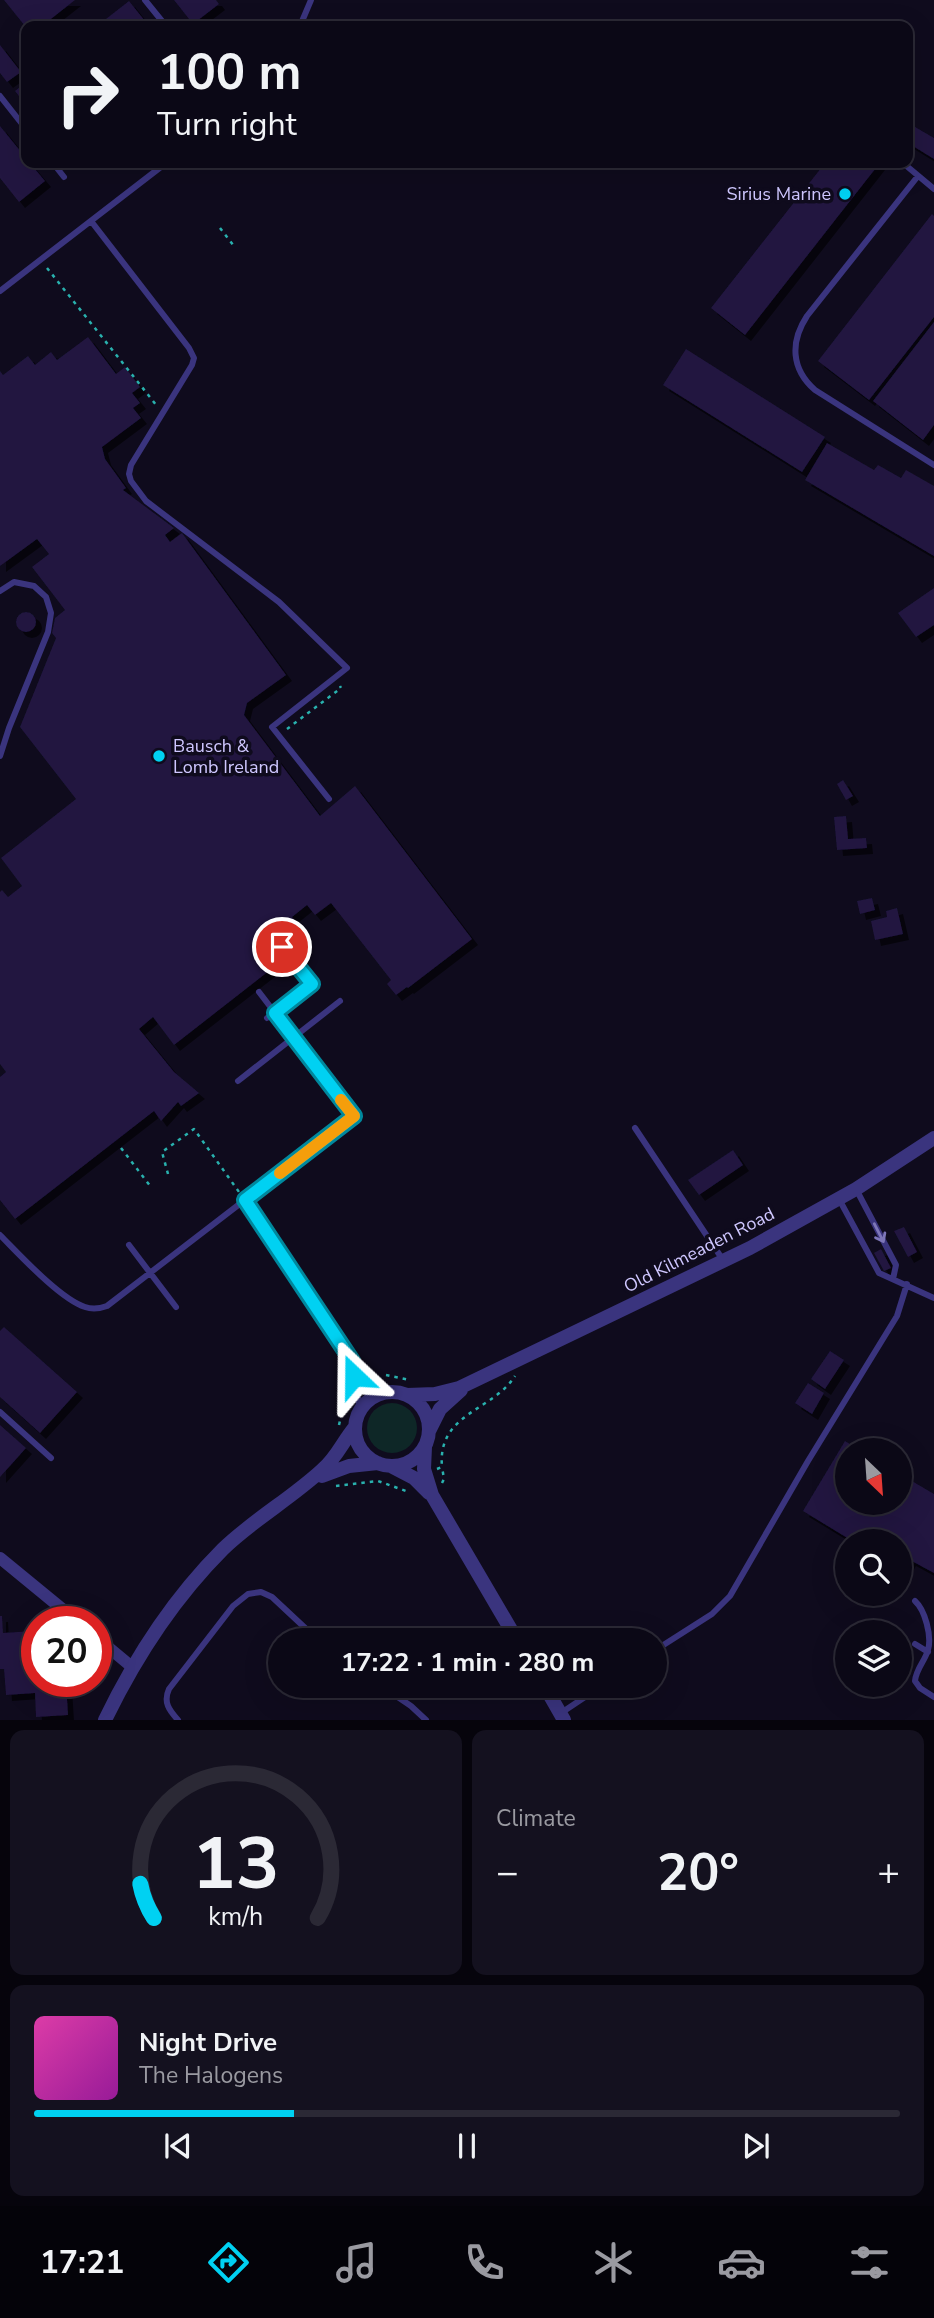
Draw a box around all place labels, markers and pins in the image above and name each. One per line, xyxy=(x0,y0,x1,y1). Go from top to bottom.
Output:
place label: Sirius Marine xyxy=(726,182,831,206)
marker: Sirius Marine xyxy=(837,186,853,202)
place label: Bausch & Lomb Ireland xyxy=(173,734,279,779)
marker: Bausch & Lomb Ireland xyxy=(151,748,167,764)
pin xyxy=(252,917,312,977)

